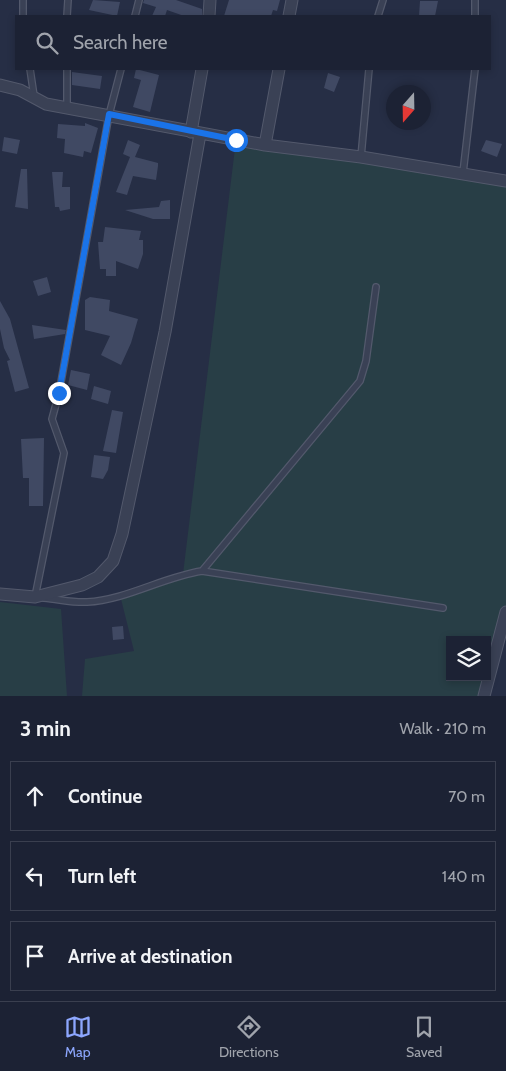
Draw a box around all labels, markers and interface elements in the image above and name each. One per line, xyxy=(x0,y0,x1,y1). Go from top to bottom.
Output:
search box xyxy=(15,15,491,70)
icon: search xyxy=(33,29,61,57)
text: Search here xyxy=(73,31,167,54)
north arrow xyxy=(386,85,431,130)
route start xyxy=(225,129,248,152)
route end xyxy=(48,382,71,405)
map controls xyxy=(446,636,491,681)
button: layers xyxy=(446,636,491,681)
text: 3 min xyxy=(20,716,71,741)
text: Walk · 210 m xyxy=(399,719,486,738)
icon: ahead xyxy=(21,782,49,810)
text: Continue xyxy=(68,785,142,808)
text: 70 m xyxy=(448,787,485,806)
icon: left xyxy=(21,862,49,890)
text: Turn left xyxy=(68,865,136,888)
text: 140 m xyxy=(442,867,485,886)
icon: arrive xyxy=(21,942,49,970)
text: Arrive at destination xyxy=(68,945,232,968)
tab: Map xyxy=(64,1013,92,1061)
tab: Directions xyxy=(219,1013,279,1061)
tab: Saved xyxy=(406,1013,442,1061)

